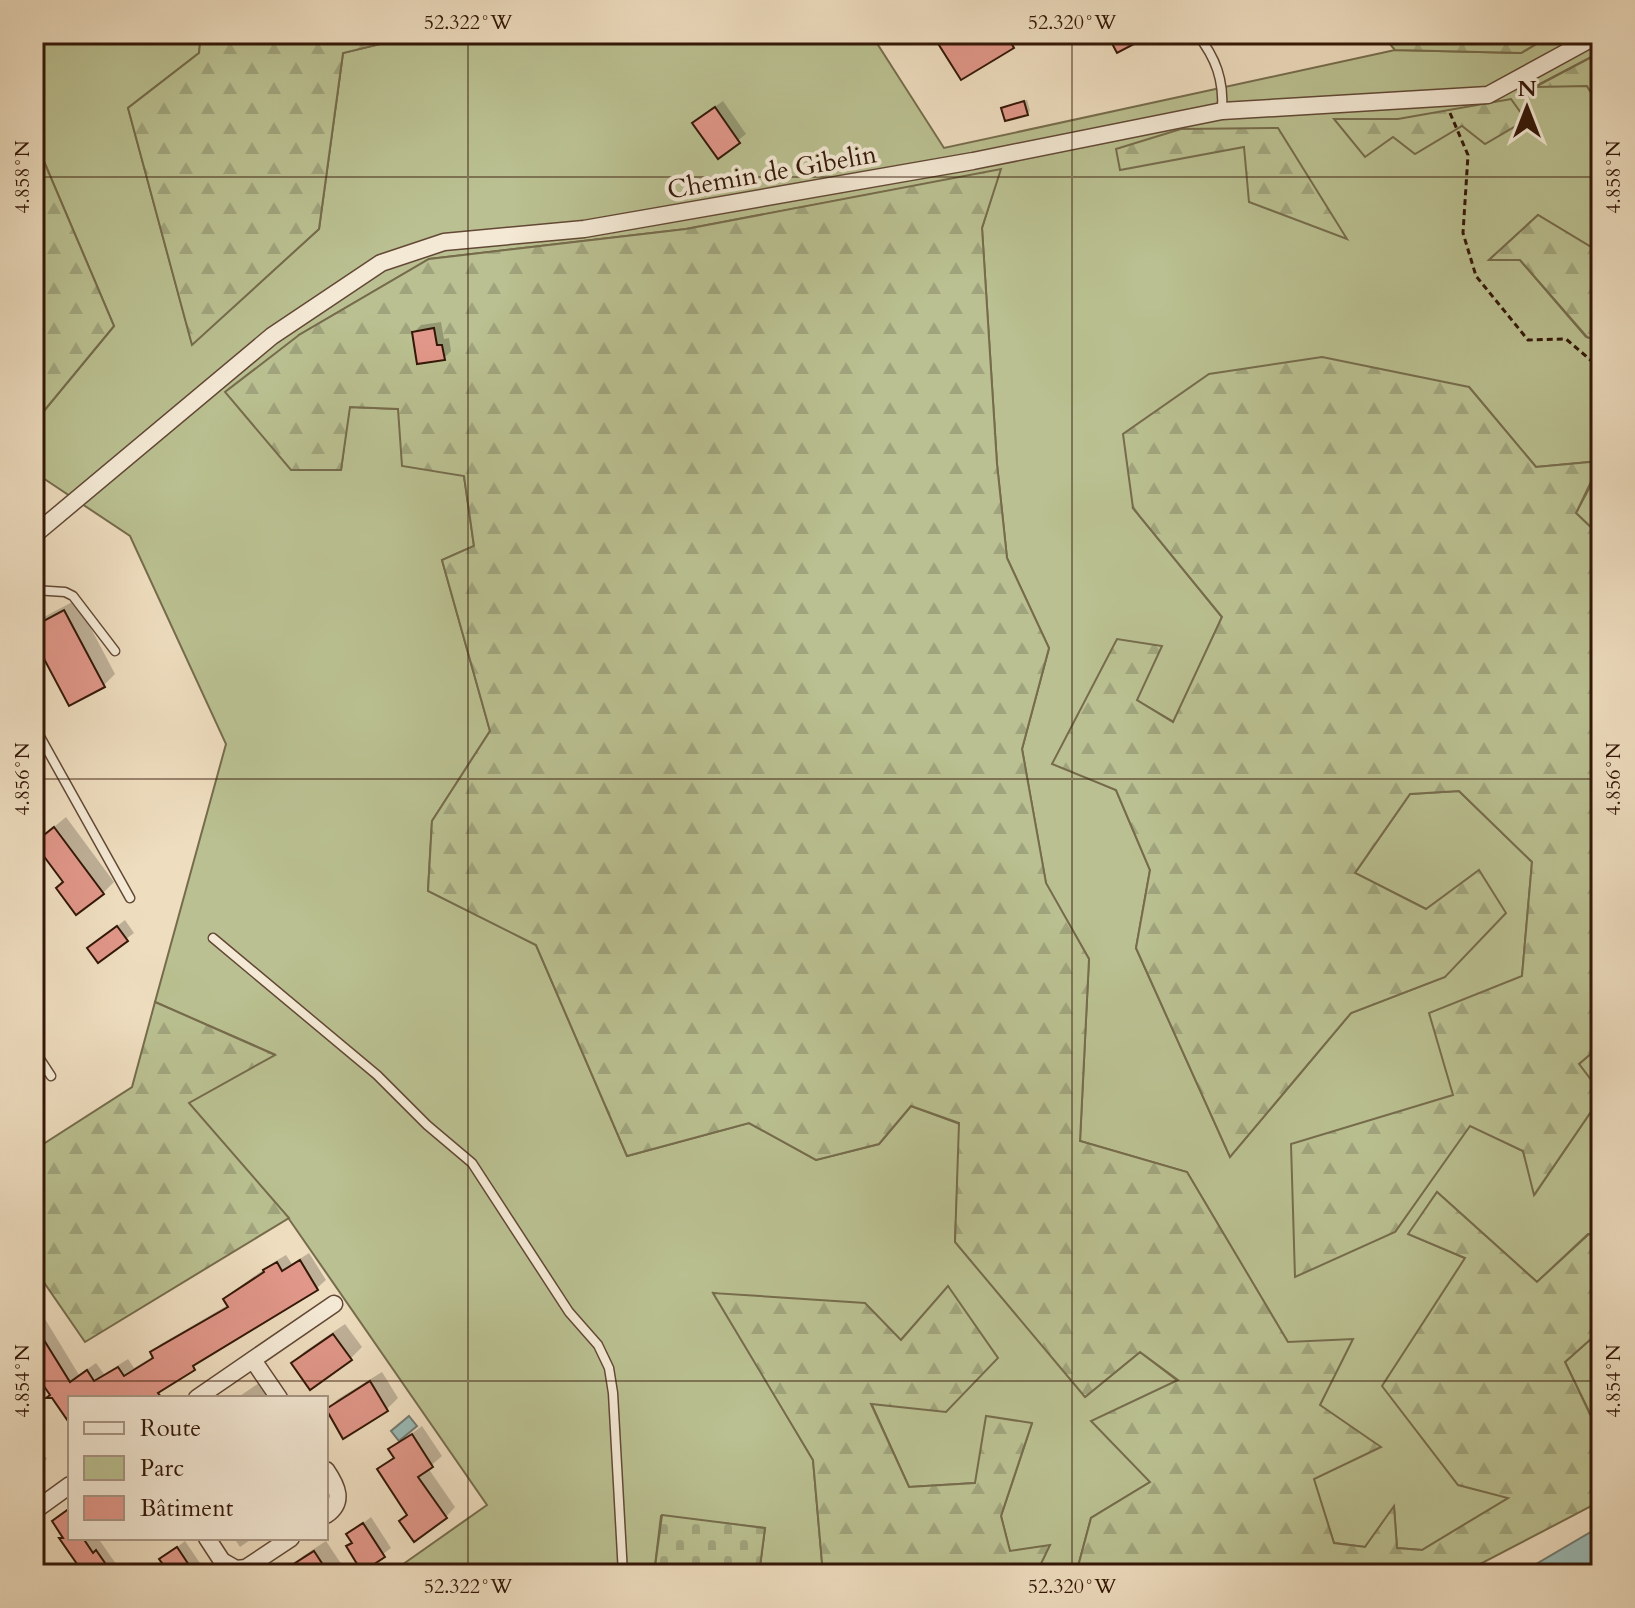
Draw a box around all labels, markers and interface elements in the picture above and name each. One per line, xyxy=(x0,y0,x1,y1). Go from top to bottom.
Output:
text: 52.322°W xyxy=(424,9,513,36)
text: 52.320°W xyxy=(1028,9,1117,36)
north arrow xyxy=(1487,68,1567,148)
text: N xyxy=(1517,74,1537,104)
street label: Chemin de Gibelin xyxy=(665,136,880,208)
text: 4.858°N xyxy=(9,140,36,214)
text: 4.858°N xyxy=(1600,140,1627,214)
text: 4.856°N xyxy=(9,742,36,816)
text: 4.856°N xyxy=(1600,742,1627,816)
text: 4.854°N xyxy=(9,1344,36,1418)
text: 4.854°N xyxy=(1600,1344,1627,1418)
legend xyxy=(68,1396,328,1540)
text: Route xyxy=(140,1412,201,1445)
text: Parc xyxy=(140,1452,184,1485)
text: Bâtiment xyxy=(140,1492,234,1525)
text: 52.322°W xyxy=(424,1573,513,1600)
text: 52.320°W xyxy=(1028,1573,1117,1600)

